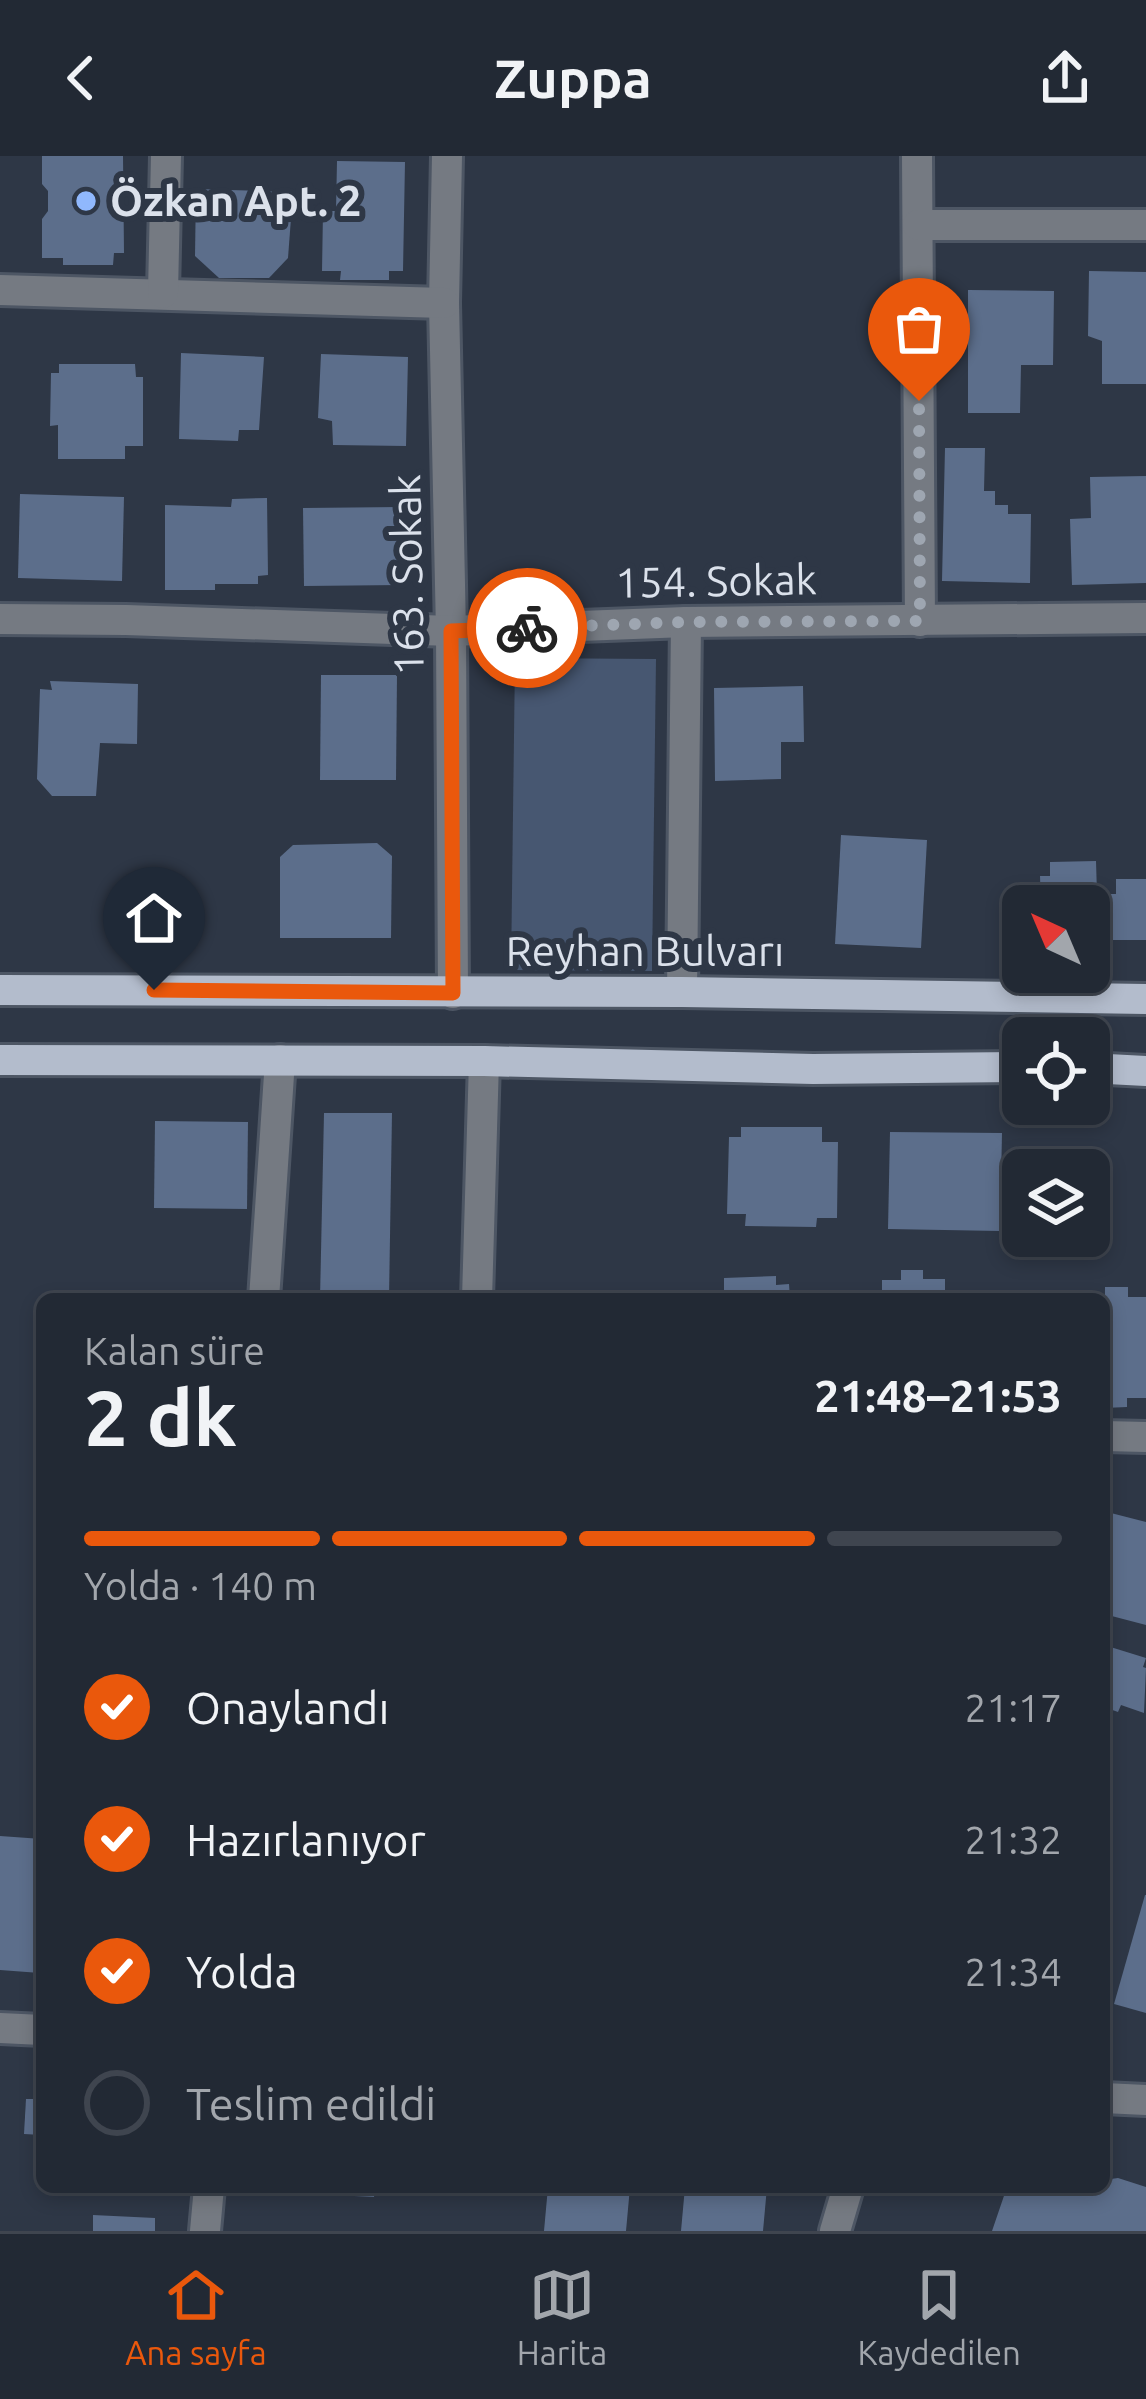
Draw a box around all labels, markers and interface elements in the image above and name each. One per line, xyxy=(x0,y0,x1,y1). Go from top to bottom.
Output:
icon: back xyxy=(48,45,114,111)
icon: share xyxy=(1032,45,1098,111)
text: Zuppa xyxy=(494,48,652,108)
place label: Özkan Apt. 2 xyxy=(110,177,362,224)
marker: Özkan Apt. 2 xyxy=(73,188,99,214)
pin xyxy=(868,278,970,401)
icon: bag xyxy=(886,296,952,362)
street label: 163. Sokak xyxy=(381,474,432,676)
street label: 154. Sokak xyxy=(615,555,817,606)
courier xyxy=(467,568,587,688)
icon: bike xyxy=(494,595,560,661)
pin xyxy=(103,867,205,990)
icon: home xyxy=(121,885,187,951)
north arrow xyxy=(1002,885,1110,993)
map controls xyxy=(1002,885,1110,1257)
street label: Reyhan Bulvarı xyxy=(506,927,784,974)
button: locate xyxy=(1002,1017,1110,1125)
button: layers xyxy=(1002,1149,1110,1257)
text: Kalan süre xyxy=(84,1329,265,1372)
text: 21:48–21:53 xyxy=(814,1370,1062,1421)
text: 2 dk xyxy=(84,1373,237,1461)
text: Yolda · 140 m xyxy=(84,1564,317,1607)
icon: check xyxy=(84,1674,150,1740)
text: Onaylandı xyxy=(186,1682,389,1733)
text: 21:17 xyxy=(964,1686,1062,1729)
icon: check xyxy=(84,1806,150,1872)
text: Hazırlanıyor xyxy=(186,1814,426,1865)
text: 21:32 xyxy=(964,1818,1062,1861)
icon: check xyxy=(84,1938,150,2004)
text: Yolda xyxy=(186,1946,298,1997)
text: 21:34 xyxy=(964,1950,1062,1993)
text: Teslim edildi xyxy=(186,2078,436,2129)
tab: Ana sayfa xyxy=(125,2262,267,2371)
tab: Harita xyxy=(517,2262,607,2371)
tab: Kaydedilen xyxy=(857,2262,1021,2371)

